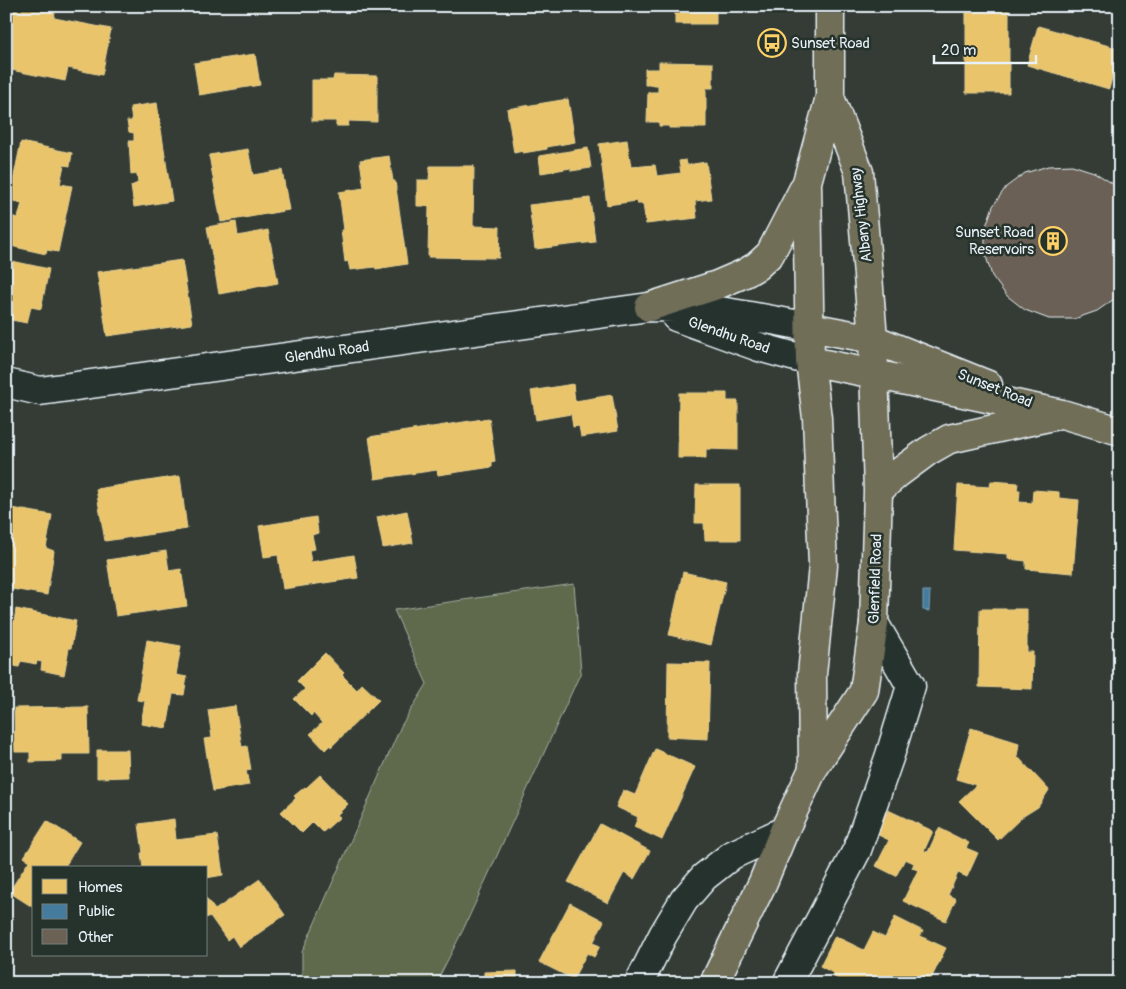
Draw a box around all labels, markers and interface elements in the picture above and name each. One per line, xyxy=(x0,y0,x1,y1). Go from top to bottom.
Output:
bus stop icon: Sunset Road xyxy=(757,28,787,58)
scale bar xyxy=(934,32,1036,64)
place label: Sunset Road xyxy=(791,34,870,53)
text: 20 m xyxy=(941,41,976,60)
street label: Albany Highway xyxy=(846,166,877,263)
place label: Sunset Road Reservoirs xyxy=(955,223,1034,259)
building icon: Sunset Road Reservoirs xyxy=(1038,226,1068,256)
street label: Glendhu Road xyxy=(685,313,772,358)
street label: Glendhu Road xyxy=(284,337,371,368)
street label: Sunset Road xyxy=(955,365,1035,412)
street label: Glenfield Road xyxy=(864,534,887,625)
legend xyxy=(32,866,208,956)
text: Homes xyxy=(78,878,123,897)
text: Public xyxy=(78,902,115,921)
text: Other xyxy=(78,928,114,947)

